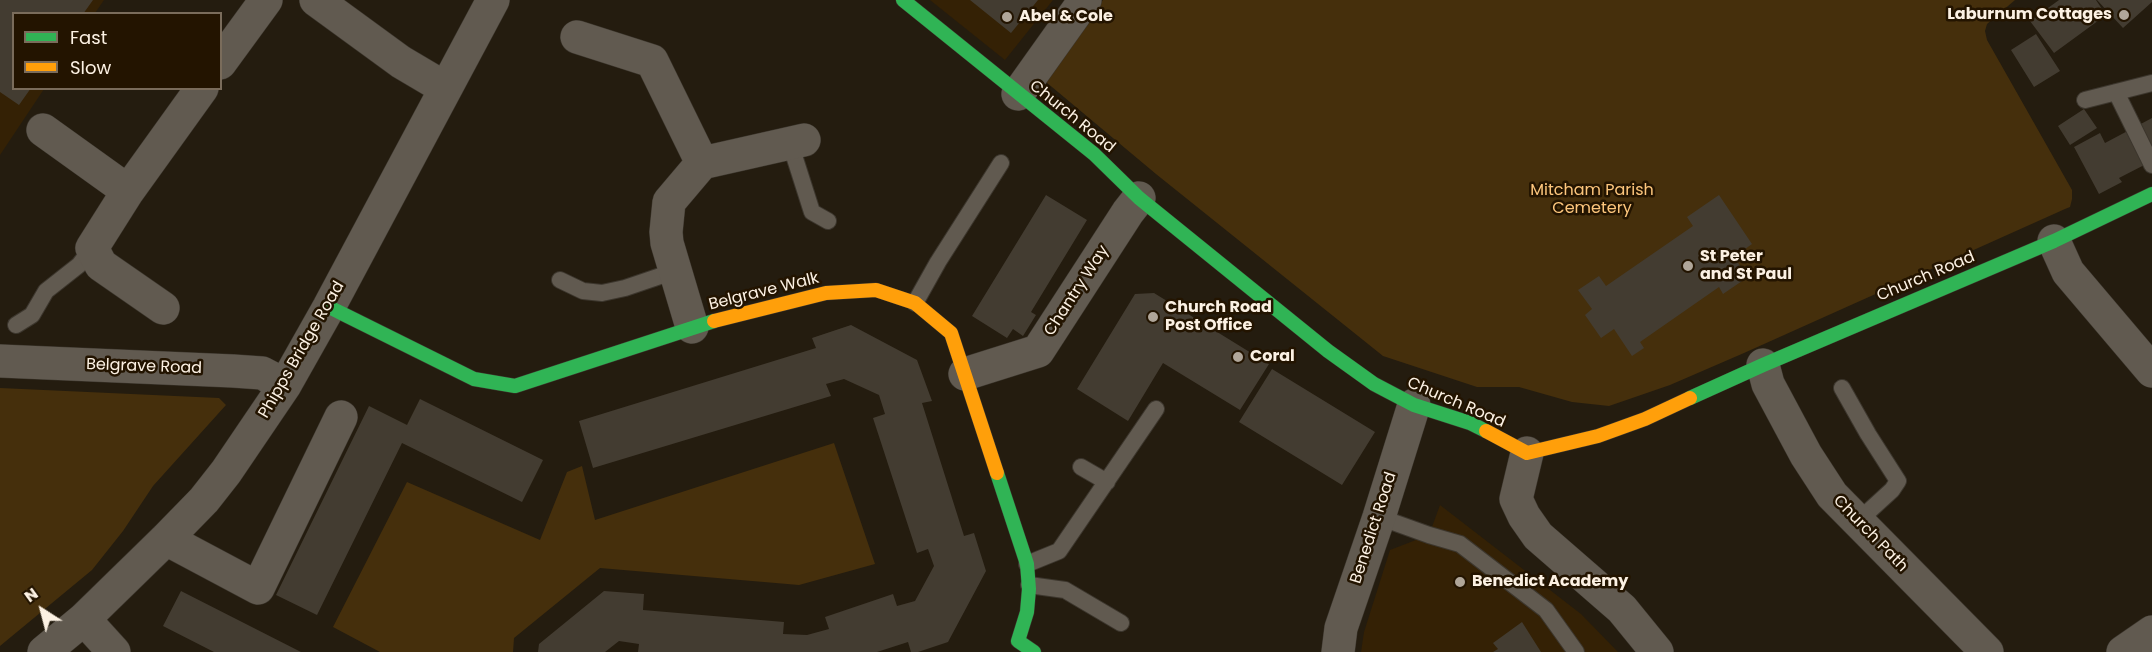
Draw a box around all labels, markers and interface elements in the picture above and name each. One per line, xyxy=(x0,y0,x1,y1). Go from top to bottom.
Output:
place label: Laburnum Cottages xyxy=(1947,5,2112,25)
place label: Abel & Cole xyxy=(1019,7,1113,27)
marker: Laburnum Cottages xyxy=(2117,8,2131,22)
marker: Abel & Cole xyxy=(1000,10,1014,24)
legend xyxy=(12,12,222,90)
text: Fast xyxy=(70,25,107,50)
text: Slow xyxy=(70,55,111,80)
street label: Church Road xyxy=(1025,77,1119,157)
park label: Mitcham Parish Cemetery xyxy=(1530,181,1654,219)
street label: Chantry Way xyxy=(1041,242,1113,340)
place label: St Peter and St Paul xyxy=(1700,247,1792,285)
street label: Church Road xyxy=(1874,248,1978,306)
marker: St Peter and St Paul xyxy=(1681,259,1695,273)
street label: Belgrave Walk xyxy=(707,269,821,315)
street label: Phipps Bridge Road xyxy=(255,278,349,422)
place label: Church Road Post Office xyxy=(1165,298,1272,336)
marker: Church Road Post Office xyxy=(1146,310,1160,324)
place label: Coral xyxy=(1250,347,1295,367)
marker: Coral xyxy=(1231,350,1245,364)
street label: Belgrave Road xyxy=(86,355,202,379)
street label: Church Road xyxy=(1404,374,1508,432)
street label: Benedict Road xyxy=(1347,470,1401,586)
street label: Church Path xyxy=(1829,492,1911,576)
place label: Benedict Academy xyxy=(1472,572,1628,592)
marker: Benedict Academy xyxy=(1453,575,1467,589)
north arrow xyxy=(12,580,72,640)
text: N xyxy=(19,582,43,608)

